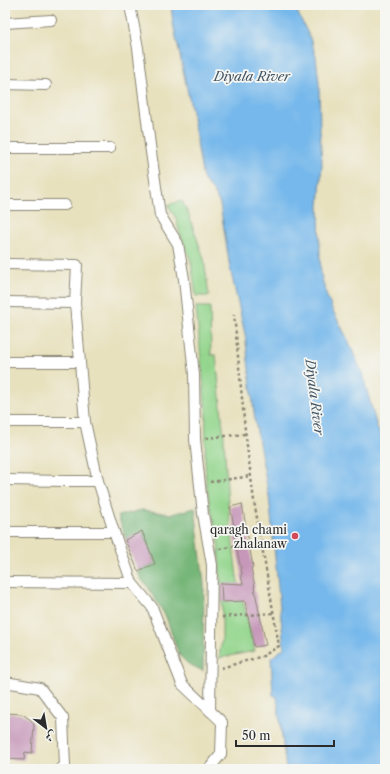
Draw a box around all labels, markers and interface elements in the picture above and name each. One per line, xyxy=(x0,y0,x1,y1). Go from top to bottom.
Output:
water label: Diyala River xyxy=(213,68,291,84)
water label: Diyala River xyxy=(302,357,328,437)
place label: qaragh chami zhalanaw xyxy=(210,522,288,551)
marker: qaragh chami zhalanaw xyxy=(290,531,300,541)
north arrow xyxy=(26,708,66,748)
scale bar xyxy=(236,722,334,748)
text: ش xyxy=(43,728,59,745)
text: 50 m xyxy=(242,728,271,743)

